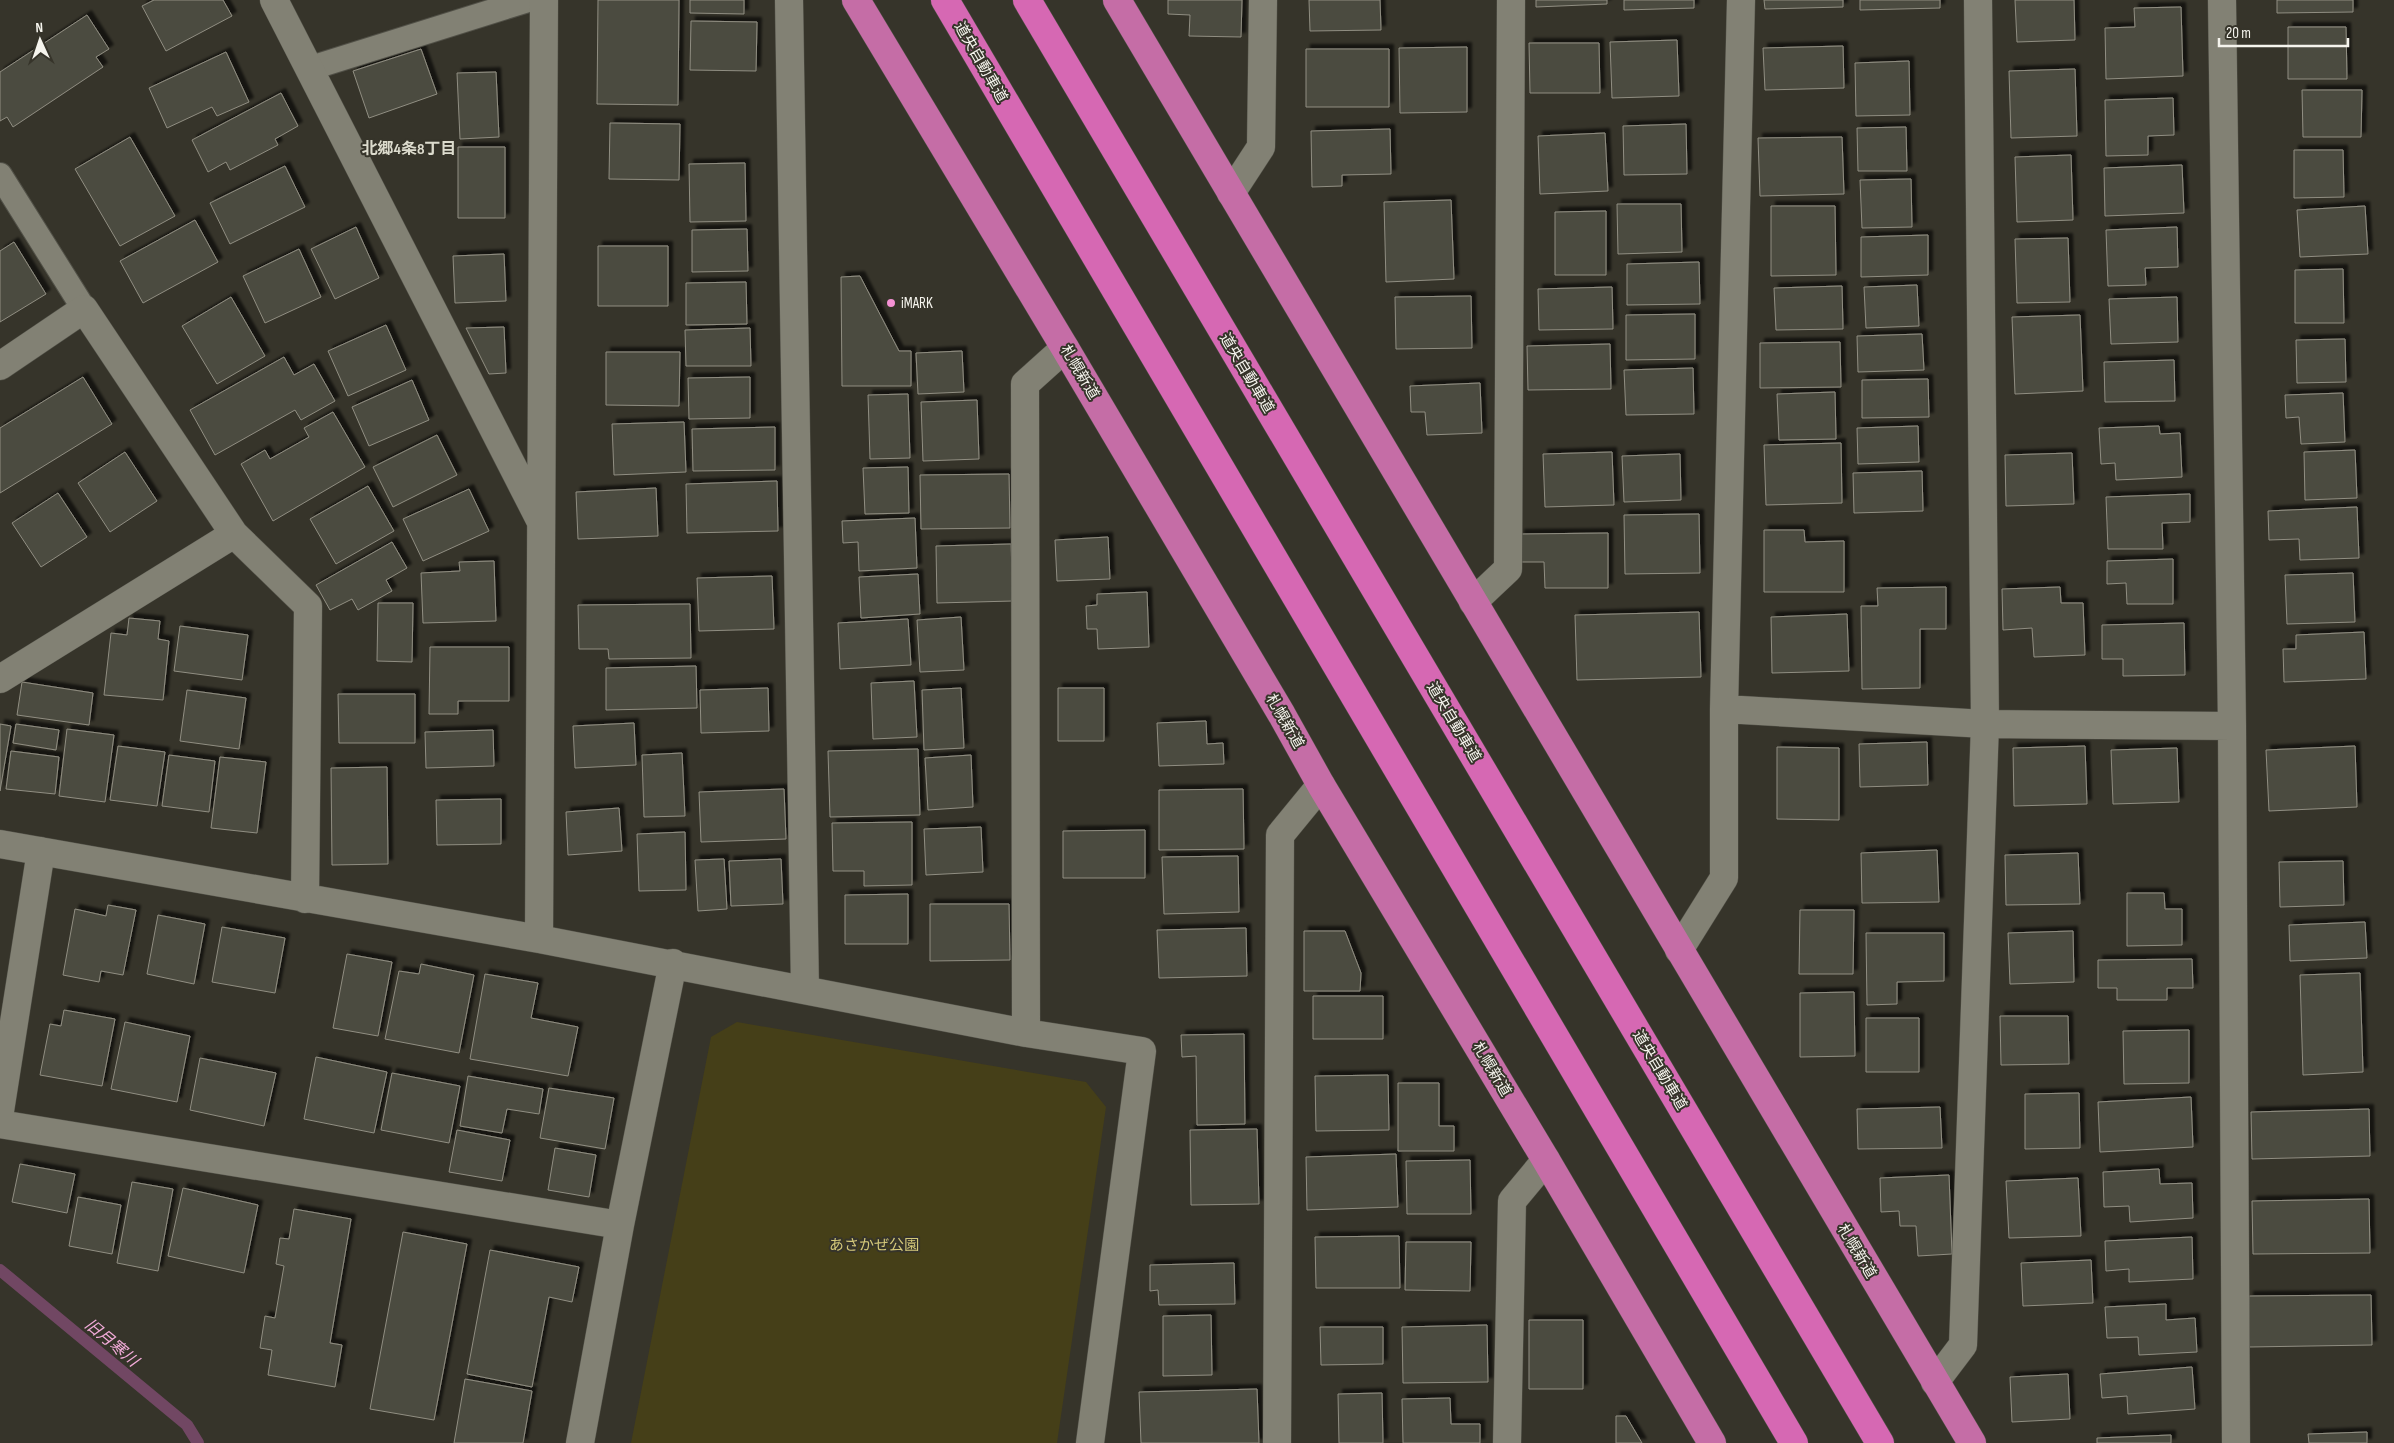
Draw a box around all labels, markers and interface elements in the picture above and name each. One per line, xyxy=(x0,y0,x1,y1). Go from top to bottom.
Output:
north arrow xyxy=(15,15,65,65)
scale bar xyxy=(2219,15,2348,47)
text: N xyxy=(35,19,44,36)
street label: 道央自動車道 xyxy=(950,19,1011,106)
text: 20 m xyxy=(2226,24,2251,43)
district label: 北郷4条8丁目 xyxy=(362,140,457,159)
place label: iMARK xyxy=(901,294,933,313)
marker: iMARK xyxy=(885,297,897,309)
street label: 道央自動車道 xyxy=(1215,330,1278,417)
street label: 札幌新道 xyxy=(1056,342,1103,403)
street label: 道央自動車道 xyxy=(1422,679,1485,766)
street label: 札幌新道 xyxy=(1261,691,1308,752)
street label: 道央自動車道 xyxy=(1628,1027,1691,1114)
street label: 札幌新道 xyxy=(1468,1039,1515,1100)
street label: 札幌新道 xyxy=(1833,1221,1880,1282)
park label: あさかぜ公園 xyxy=(829,1236,919,1255)
water label: 旧月寒川 xyxy=(80,1315,143,1372)

